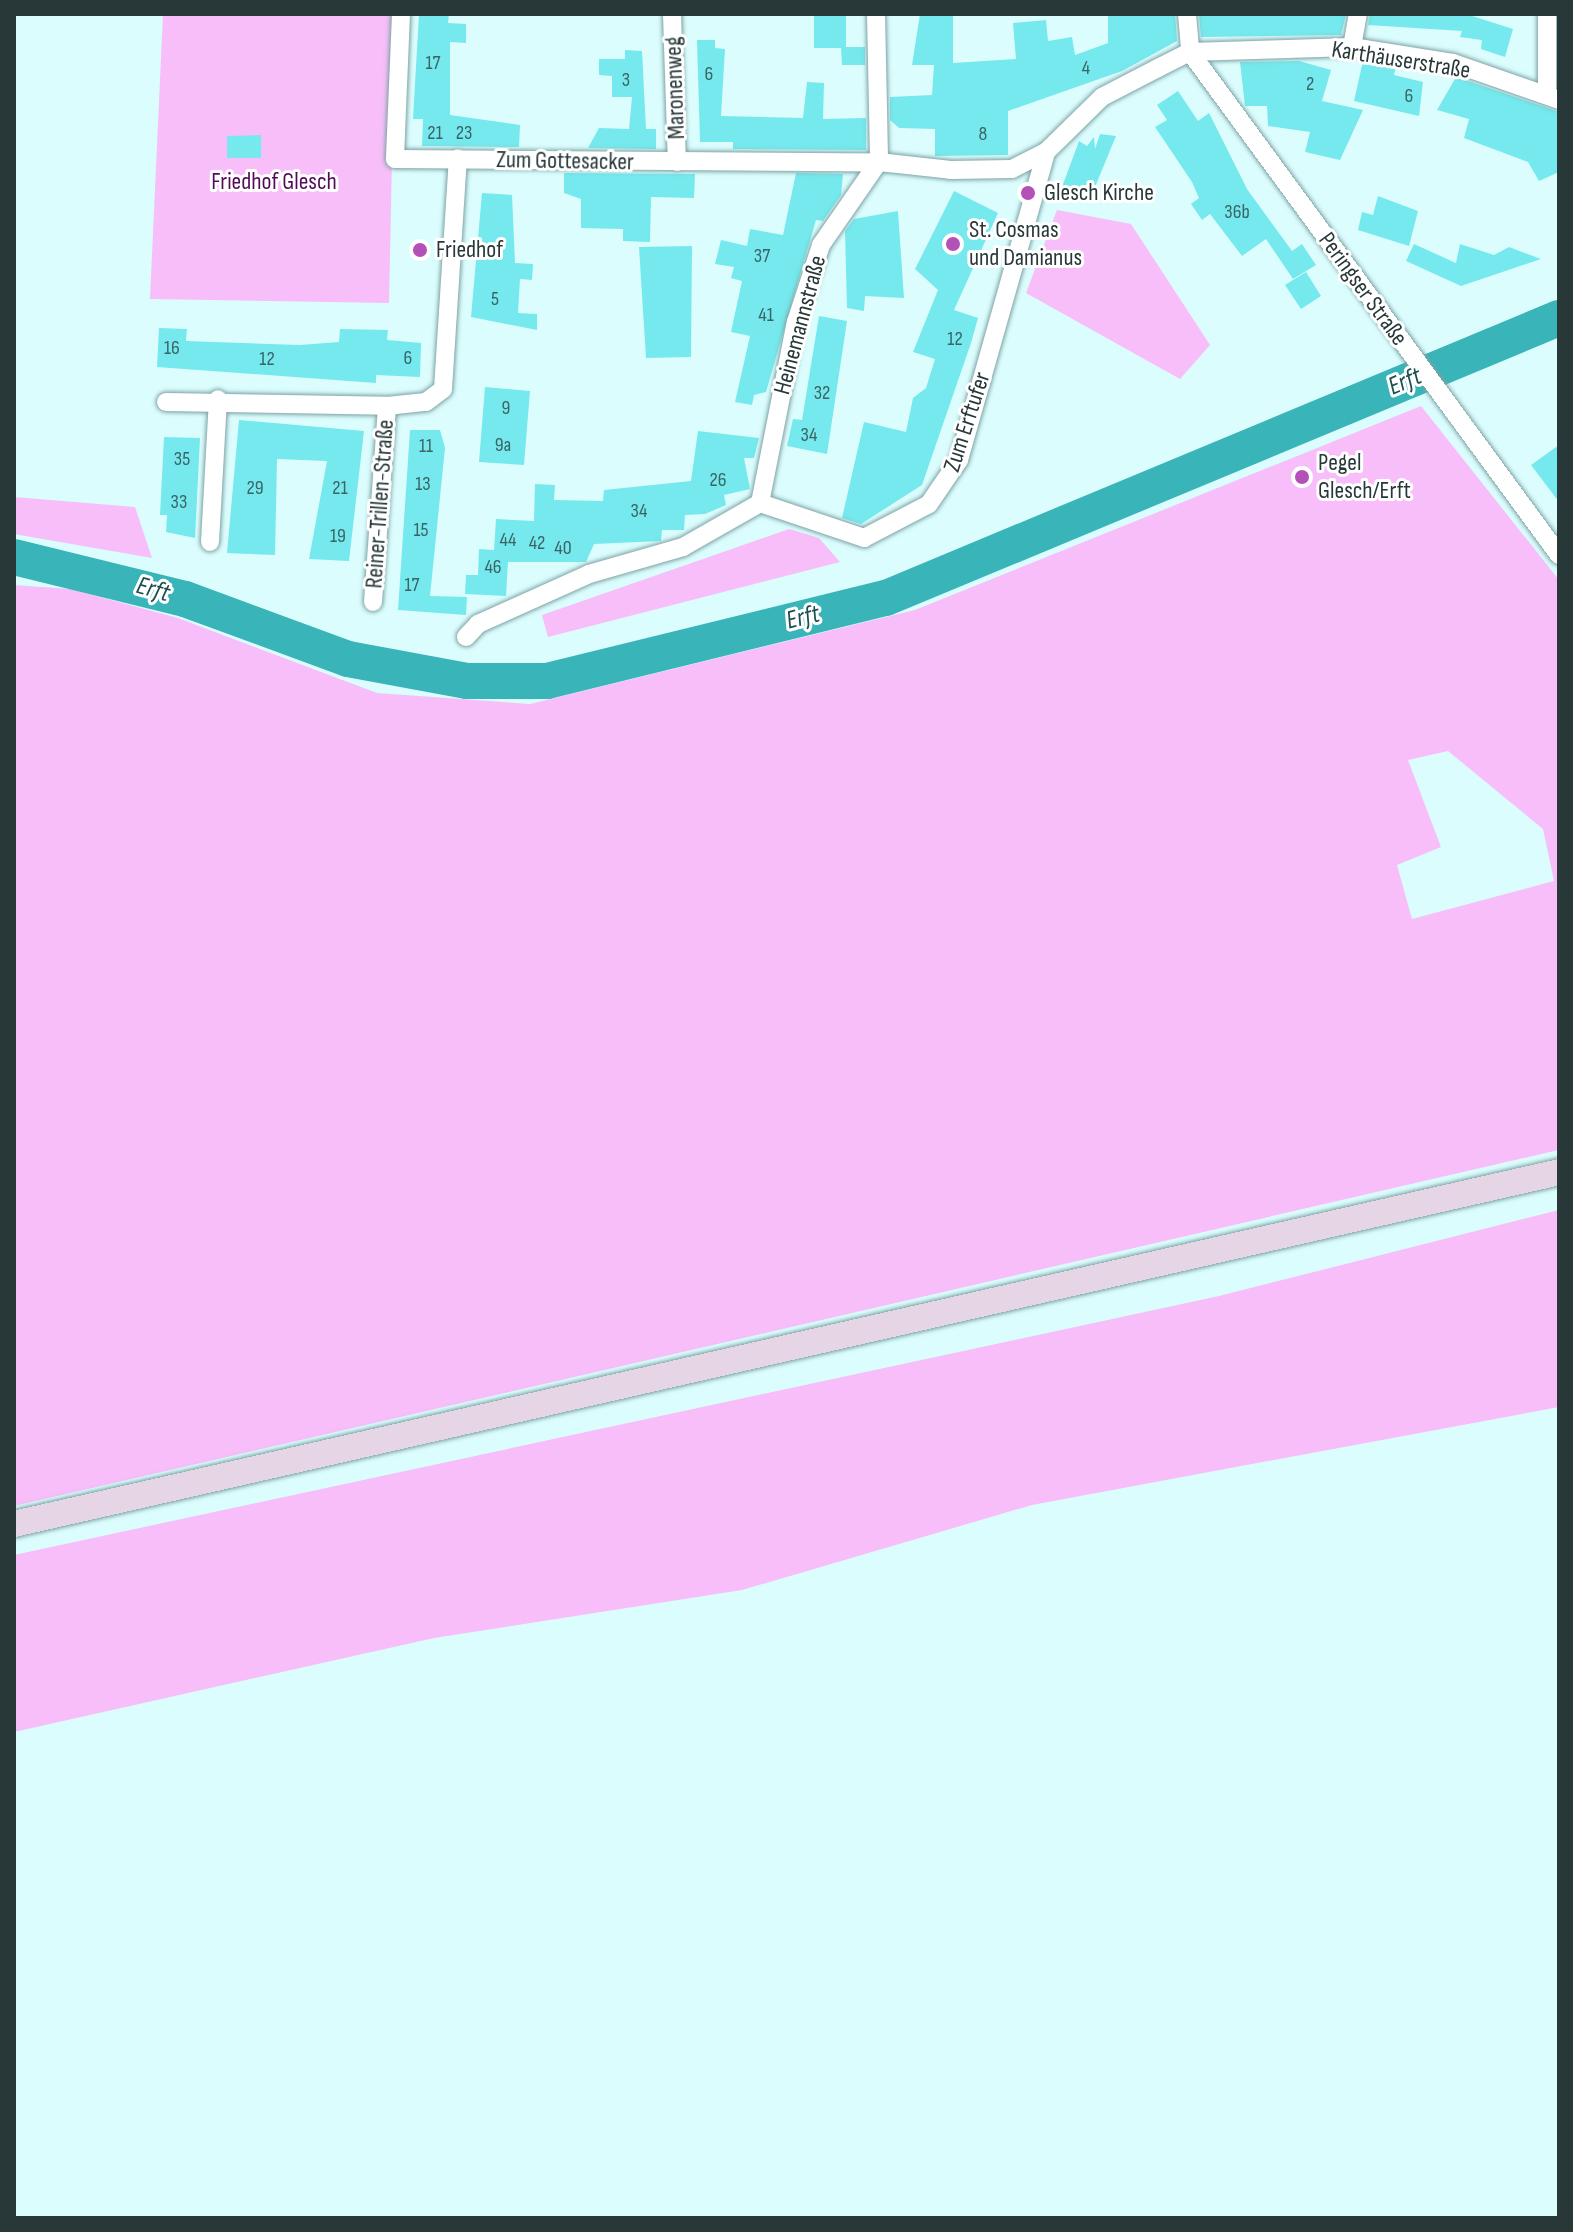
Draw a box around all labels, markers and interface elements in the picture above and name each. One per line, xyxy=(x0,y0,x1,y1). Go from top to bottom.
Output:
street label: Karthäuserstraße xyxy=(1330,35,1472,85)
street label: Maronenweg xyxy=(659,36,691,140)
house number: 17 xyxy=(426,51,440,75)
house number: 4 xyxy=(1082,56,1090,80)
house number: 6 xyxy=(705,62,713,86)
house number: 3 xyxy=(622,68,630,92)
house number: 2 xyxy=(1306,72,1314,96)
house number: 6 xyxy=(1405,84,1413,108)
house number: 21 xyxy=(427,121,443,145)
house number: 23 xyxy=(456,121,472,145)
house number: 8 xyxy=(979,122,987,146)
street label: Zum Gottesacker xyxy=(496,145,634,177)
park label: Friedhof Glesch xyxy=(211,168,337,196)
place label: Glesch Kirche xyxy=(1044,179,1154,207)
marker: Glesch Kirche xyxy=(1019,184,1037,202)
house number: 36b xyxy=(1224,200,1250,224)
place label: St. Cosmas und Damianus xyxy=(969,216,1082,272)
street label: Peringser Straße xyxy=(1312,227,1414,351)
marker: St. Cosmas und Damianus xyxy=(944,235,962,253)
place label: Friedhof xyxy=(436,236,503,264)
marker: Friedhof xyxy=(411,241,429,259)
house number: 37 xyxy=(754,244,770,268)
street label: Heinemannstraße xyxy=(768,252,832,398)
house number: 5 xyxy=(491,287,499,311)
house number: 41 xyxy=(758,303,774,327)
house number: 12 xyxy=(947,327,963,351)
house number: 16 xyxy=(164,336,180,360)
house number: 6 xyxy=(404,346,412,370)
house number: 12 xyxy=(259,347,275,371)
water label: Erft xyxy=(1384,361,1426,403)
street label: Zum Erftufer xyxy=(937,368,997,476)
house number: 32 xyxy=(814,381,830,405)
house number: 9 xyxy=(502,396,510,420)
street label: Reiner-Trillen-Straße xyxy=(360,419,400,589)
house number: 34 xyxy=(801,423,817,447)
house number: 9a xyxy=(495,433,511,457)
house number: 11 xyxy=(419,434,433,458)
house number: 35 xyxy=(174,447,190,471)
place label: Pegel Glesch/Erft xyxy=(1318,449,1411,505)
house number: 26 xyxy=(710,468,726,492)
marker: Pegel Glesch/Erft xyxy=(1293,468,1311,486)
house number: 13 xyxy=(415,472,431,496)
house number: 29 xyxy=(246,476,264,500)
house number: 21 xyxy=(332,476,348,500)
house number: 33 xyxy=(171,490,187,514)
house number: 34 xyxy=(631,499,647,523)
house number: 15 xyxy=(413,518,429,542)
house number: 19 xyxy=(330,524,346,548)
house number: 44 xyxy=(500,528,516,552)
house number: 42 xyxy=(529,531,545,555)
house number: 40 xyxy=(554,536,572,560)
house number: 46 xyxy=(484,555,502,579)
water label: Erft xyxy=(133,570,173,610)
house number: 17 xyxy=(405,573,419,597)
water label: Erft xyxy=(783,599,823,637)

